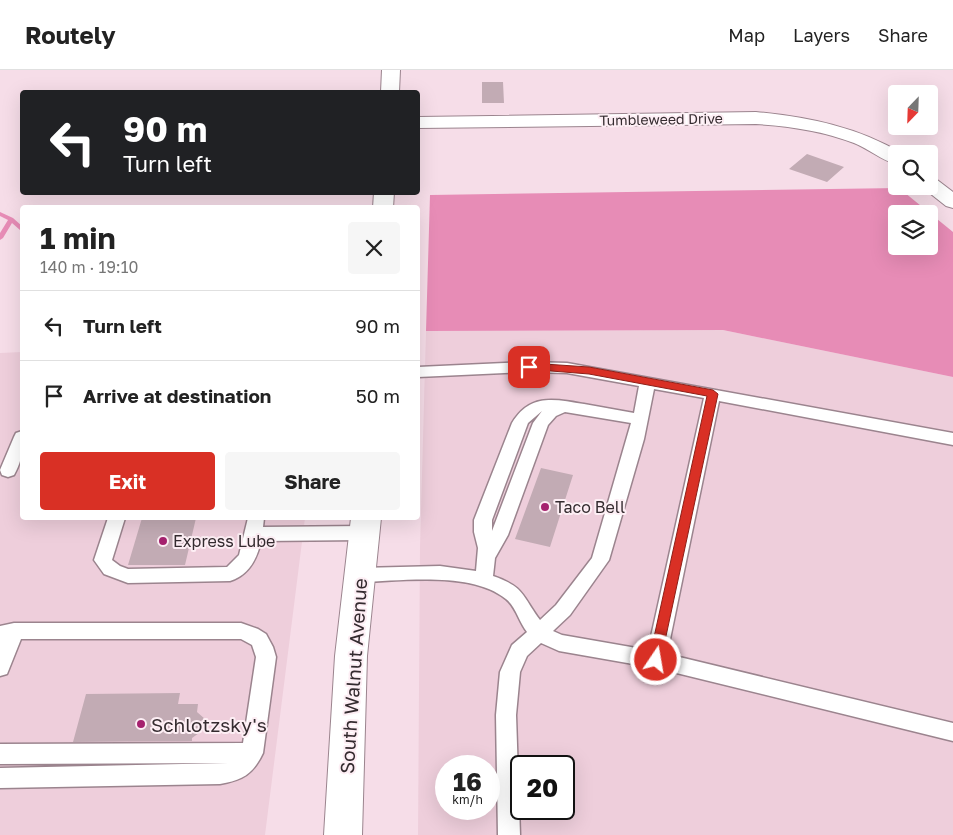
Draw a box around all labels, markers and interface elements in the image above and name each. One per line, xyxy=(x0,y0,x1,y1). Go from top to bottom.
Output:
text: Routely xyxy=(25,20,116,49)
text: Map xyxy=(728,24,765,46)
text: Layers xyxy=(793,24,850,46)
text: Share xyxy=(878,24,928,46)
north arrow xyxy=(888,85,938,135)
map controls xyxy=(888,85,938,255)
text: 90 m xyxy=(123,108,207,150)
street label: Tumbleweed Drive xyxy=(599,109,723,129)
icon: left xyxy=(40,110,105,175)
button: search xyxy=(888,145,938,195)
text: Turn left xyxy=(123,150,212,177)
button: layers xyxy=(888,205,938,255)
text: 1 min xyxy=(40,220,116,256)
button: close xyxy=(348,222,400,274)
text: 140 m · 19:10 xyxy=(40,257,138,277)
icon: left xyxy=(40,312,68,340)
text: Turn left xyxy=(83,314,162,337)
text: 90 m xyxy=(355,314,400,337)
pin xyxy=(508,346,550,388)
icon: arrive xyxy=(515,353,543,381)
icon: arrive xyxy=(40,382,68,410)
text: Arrive at destination xyxy=(83,384,271,407)
text: 50 m xyxy=(356,384,400,407)
button: Exit xyxy=(40,452,215,510)
button: Share xyxy=(225,452,400,510)
place label: Taco Bell xyxy=(555,497,625,517)
marker: Taco Bell xyxy=(539,501,551,513)
place label: Express Lube xyxy=(173,531,275,551)
marker: Express Lube xyxy=(157,535,169,547)
street label: South Walnut Avenue xyxy=(335,577,371,775)
position arrow xyxy=(629,633,681,685)
place label: Schlotzsky's xyxy=(151,713,267,736)
marker: Schlotzsky's xyxy=(135,718,147,730)
speed limit sign: 20 xyxy=(510,755,575,820)
text: 16 xyxy=(453,766,482,797)
text: km/h xyxy=(452,792,483,807)

